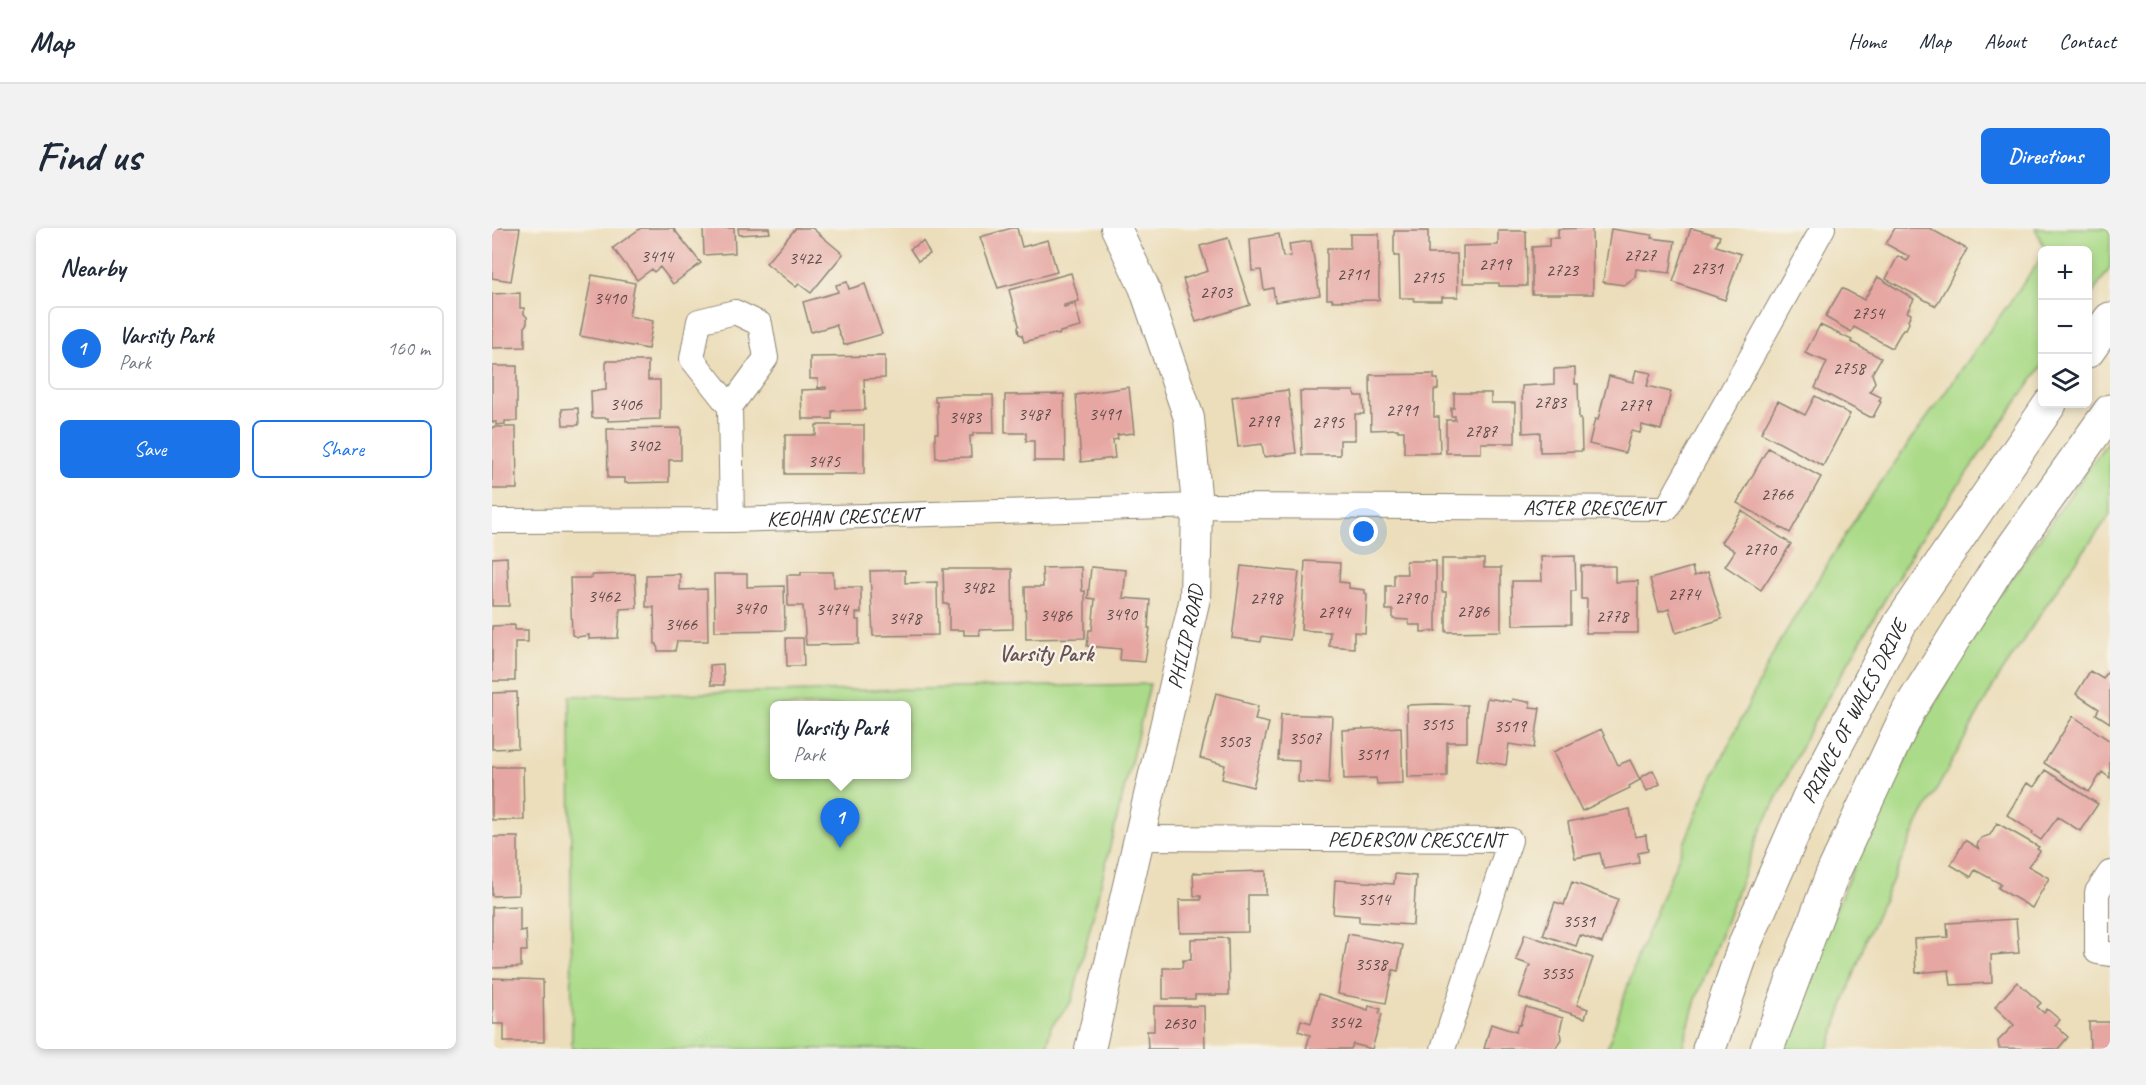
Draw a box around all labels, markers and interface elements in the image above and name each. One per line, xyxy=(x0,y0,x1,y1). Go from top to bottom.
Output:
text: Map xyxy=(30,24,73,59)
text: Home xyxy=(1848,28,1886,54)
text: Map xyxy=(1919,28,1951,54)
text: About xyxy=(1984,28,2026,54)
text: Contact xyxy=(2059,28,2116,54)
button: Directions xyxy=(1981,128,2110,184)
text: Find us xyxy=(36,130,141,183)
house number: 2727 xyxy=(1624,244,1657,266)
house number: 3414 xyxy=(641,245,675,267)
map controls xyxy=(2038,246,2092,408)
button: + xyxy=(2038,246,2092,300)
house number: 3422 xyxy=(789,247,823,269)
text: Nearby xyxy=(60,251,125,284)
house number: 2719 xyxy=(1479,253,1513,275)
house number: 2731 xyxy=(1691,257,1724,279)
house number: 2723 xyxy=(1546,259,1580,281)
house number: 2711 xyxy=(1337,263,1370,285)
house number: 2715 xyxy=(1412,266,1445,288)
house number: 2703 xyxy=(1200,281,1234,303)
house number: 3410 xyxy=(594,287,628,309)
button: − xyxy=(2038,300,2092,354)
house number: 2754 xyxy=(1852,302,1886,324)
text: Varsity Park xyxy=(119,322,213,350)
text: 1 xyxy=(77,336,86,361)
text: 160 m xyxy=(387,336,430,361)
text: Park xyxy=(119,350,151,375)
button: layers xyxy=(2038,354,2092,408)
house number: 2758 xyxy=(1833,357,1867,379)
house number: 2783 xyxy=(1534,391,1568,413)
house number: 3406 xyxy=(610,393,643,415)
house number: 2779 xyxy=(1619,394,1653,416)
house number: 2791 xyxy=(1386,399,1419,421)
house number: 3487 xyxy=(1018,403,1051,425)
house number: 3491 xyxy=(1089,403,1122,425)
house number: 3483 xyxy=(949,406,983,428)
house number: 2799 xyxy=(1247,410,1281,432)
house number: 2795 xyxy=(1312,411,1345,433)
button: Save xyxy=(60,420,240,478)
button: Share xyxy=(252,420,432,478)
house number: 2787 xyxy=(1465,420,1498,442)
house number: 3402 xyxy=(628,434,662,456)
house number: 3475 xyxy=(808,450,841,472)
house number: 2766 xyxy=(1761,483,1794,505)
street label: ASTER CRESCENT xyxy=(1523,494,1668,521)
street label: KEOHAN CRESCENT xyxy=(766,501,927,532)
your location xyxy=(1349,517,1378,546)
house number: 2770 xyxy=(1744,538,1778,560)
house number: 3482 xyxy=(962,576,996,598)
street label: PHILIP ROAD xyxy=(1161,583,1208,691)
house number: 2774 xyxy=(1668,583,1702,605)
house number: 3462 xyxy=(588,585,622,607)
house number: 2798 xyxy=(1250,587,1284,609)
house number: 2790 xyxy=(1395,587,1429,609)
house number: 3470 xyxy=(734,597,768,619)
house number: 3474 xyxy=(816,598,850,620)
house number: 2786 xyxy=(1457,600,1490,622)
house number: 2794 xyxy=(1318,601,1352,623)
house number: 3490 xyxy=(1105,603,1139,625)
house number: 3486 xyxy=(1040,604,1073,626)
house number: 2778 xyxy=(1596,605,1630,627)
house number: 3478 xyxy=(889,607,923,629)
house number: 3466 xyxy=(665,613,698,635)
street label: PRINCE OF WALES DRIVE xyxy=(1795,613,1914,808)
district label: Varsity Park xyxy=(999,640,1095,668)
popup xyxy=(770,701,911,779)
house number: 3515 xyxy=(1421,713,1454,735)
text: Varsity Park xyxy=(793,714,888,742)
house number: 3519 xyxy=(1494,715,1528,737)
house number: 3507 xyxy=(1289,727,1322,749)
house number: 3503 xyxy=(1218,730,1252,752)
text: Park xyxy=(793,742,825,767)
house number: 3511 xyxy=(1356,743,1389,765)
pin: 1 xyxy=(820,798,860,848)
street label: PEDERSON CRESCENT xyxy=(1328,826,1510,853)
house number: 3514 xyxy=(1358,888,1392,910)
house number: 3531 xyxy=(1563,910,1596,932)
house number: 3538 xyxy=(1355,953,1389,975)
house number: 3535 xyxy=(1541,962,1574,984)
house number: 3542 xyxy=(1329,1011,1363,1033)
house number: 2630 xyxy=(1163,1012,1197,1034)

